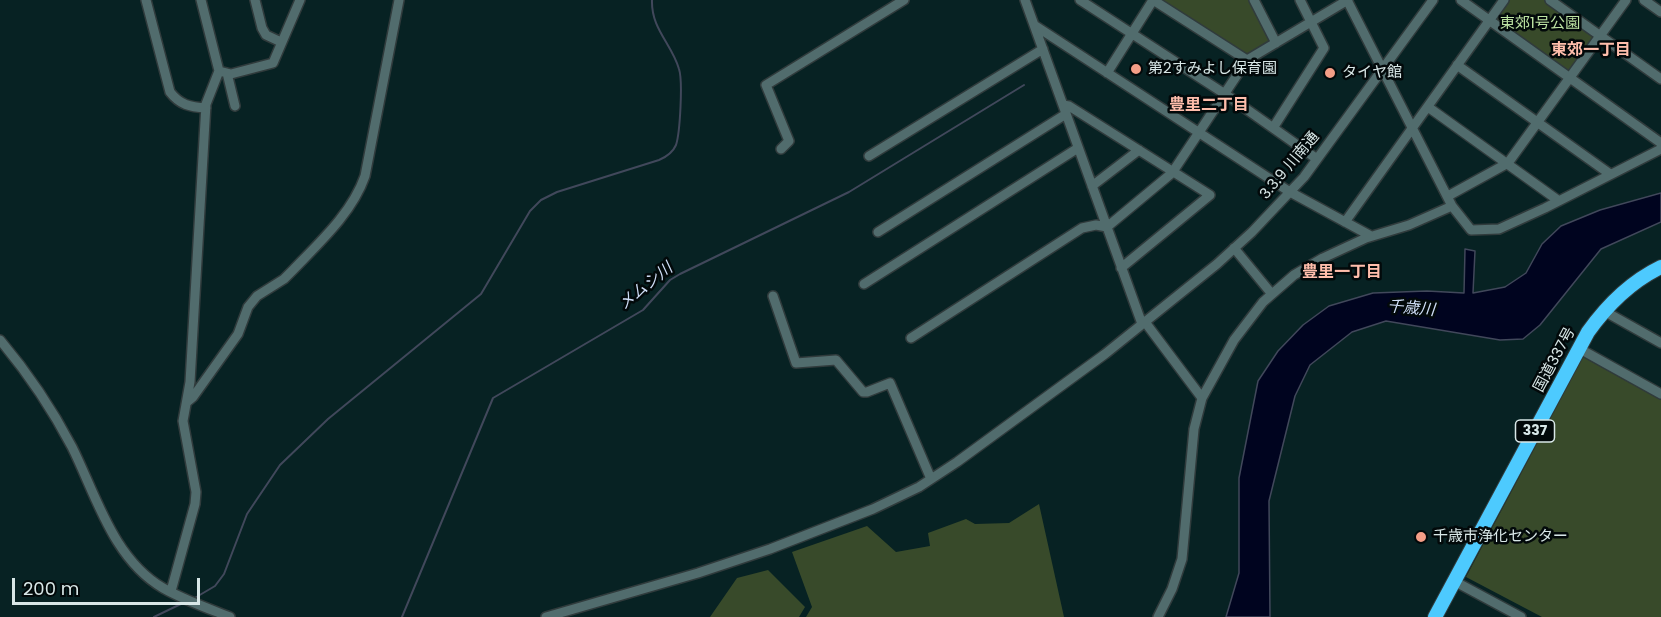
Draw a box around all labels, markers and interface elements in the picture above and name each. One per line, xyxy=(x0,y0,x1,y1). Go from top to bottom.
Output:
park label: 東郊1号公園 xyxy=(1500,15,1580,33)
district label: 東郊一丁目 xyxy=(1551,41,1631,61)
place label: 第2すみよし保育園 xyxy=(1148,60,1277,78)
marker: 第2すみよし保育園 xyxy=(1129,62,1143,76)
place label: タイヤ館 xyxy=(1342,64,1402,82)
marker: タイヤ館 xyxy=(1323,66,1337,80)
district label: 豊里二丁目 xyxy=(1169,96,1249,116)
street label: 3.3.9 川南通 xyxy=(1257,129,1323,203)
water label: メムシ川 xyxy=(615,259,677,315)
district label: 豊里一丁目 xyxy=(1302,263,1382,283)
water label: 千歳川 xyxy=(1386,297,1436,321)
street label: 国道337号 xyxy=(1530,324,1580,396)
road number: 337 xyxy=(1516,420,1555,442)
place label: 千歳市浄化センター xyxy=(1433,528,1568,546)
marker: 千歳市浄化センター xyxy=(1414,530,1428,544)
scale bar xyxy=(15,566,202,604)
text: 200 m xyxy=(23,576,79,601)

